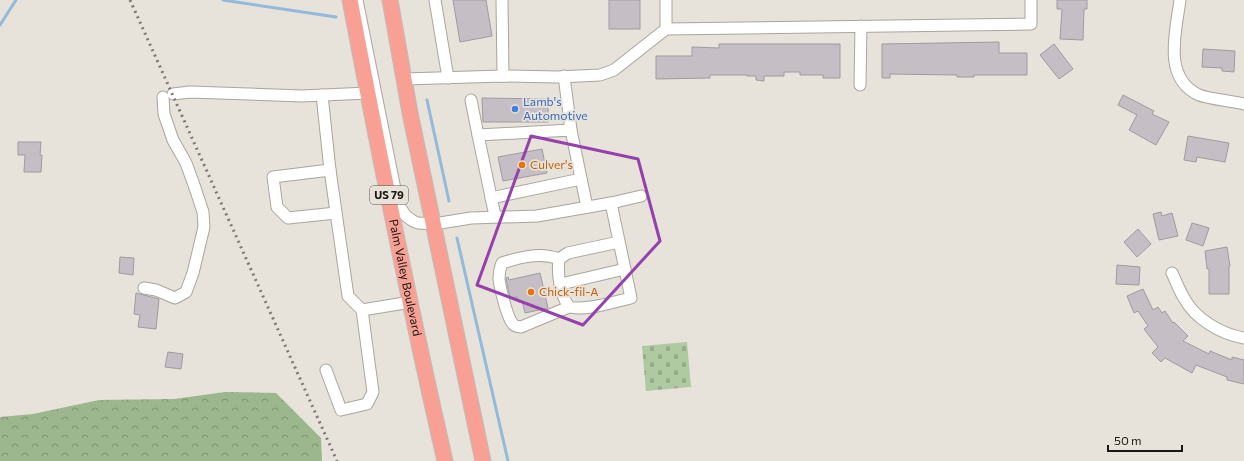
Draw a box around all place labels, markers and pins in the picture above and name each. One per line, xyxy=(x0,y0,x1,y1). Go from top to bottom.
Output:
place label: Lamb's Automotive xyxy=(523,94,588,122)
marker: Lamb's Automotive xyxy=(510,104,520,114)
place label: Culver's xyxy=(530,157,573,171)
marker: Culver's xyxy=(517,160,527,170)
place label: Chick-fil-A xyxy=(539,284,598,298)
marker: Chick-fil-A xyxy=(526,287,536,297)

